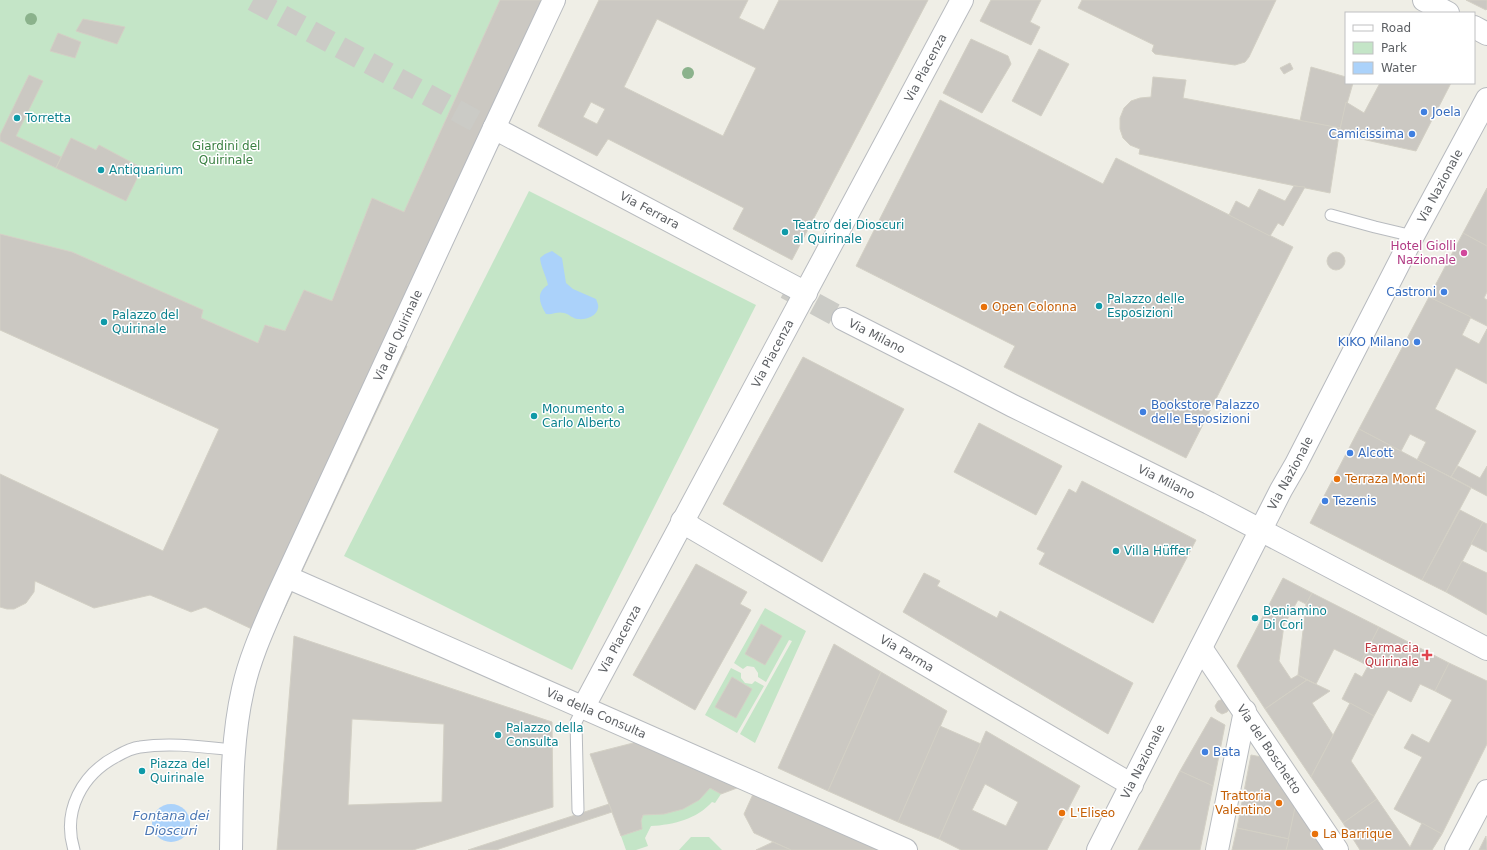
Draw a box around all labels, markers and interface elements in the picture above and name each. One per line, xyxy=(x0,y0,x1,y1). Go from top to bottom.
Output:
legend xyxy=(1345,12,1475,84)
text: Road xyxy=(1381,21,1411,35)
street label: Via Piacenza xyxy=(902,31,950,105)
text: Park xyxy=(1381,41,1407,55)
text: Water xyxy=(1381,61,1417,75)
place label: Joela xyxy=(1431,105,1461,119)
marker: Joela xyxy=(1419,107,1429,117)
place label: Torretta xyxy=(24,111,71,125)
marker: Torretta xyxy=(12,113,22,123)
place label: Camicissima xyxy=(1328,127,1404,141)
marker: Camicissima xyxy=(1407,129,1417,139)
park label: Giardini del Quirinale xyxy=(192,139,260,167)
street label: Via Nazionale xyxy=(1414,147,1466,225)
place label: Antiquarium xyxy=(109,163,183,177)
marker: Antiquarium xyxy=(96,165,106,175)
street label: Via Ferrara xyxy=(617,189,682,232)
place label: Teatro dei Dioscuri al Quirinale xyxy=(792,218,904,246)
marker: Teatro dei Dioscuri al Quirinale xyxy=(780,227,790,237)
place label: Hotel Giolli Nazionale xyxy=(1390,239,1456,267)
marker: Hotel Giolli Nazionale xyxy=(1459,248,1469,258)
place label: Castroni xyxy=(1386,285,1436,299)
marker: Castroni xyxy=(1439,287,1449,297)
street label: Via del Quirinale xyxy=(371,288,425,384)
place label: Palazzo delle Esposizioni xyxy=(1107,292,1185,320)
place label: Open Colonna xyxy=(992,300,1077,314)
marker: Palazzo delle Esposizioni xyxy=(1094,301,1104,311)
marker: Open Colonna xyxy=(979,302,989,312)
place label: Palazzo del Quirinale xyxy=(112,308,179,336)
street label: Via Milano xyxy=(846,316,908,356)
marker: Palazzo del Quirinale xyxy=(99,317,109,327)
street label: Via Piacenza xyxy=(749,317,797,390)
place label: KIKO Milano xyxy=(1338,335,1409,349)
marker: KIKO Milano xyxy=(1412,337,1422,347)
place label: Bookstore Palazzo delle Esposizioni xyxy=(1151,398,1260,426)
place label: Monumento a Carlo Alberto xyxy=(542,402,625,430)
marker: Bookstore Palazzo delle Esposizioni xyxy=(1138,407,1148,417)
marker: Monumento a Carlo Alberto xyxy=(529,411,539,421)
street label: Via Nazionale xyxy=(1265,434,1316,512)
place label: Alcott xyxy=(1358,446,1393,460)
marker: Alcott xyxy=(1345,448,1355,458)
street label: Via Milano xyxy=(1135,462,1197,502)
place label: Terraza Monti xyxy=(1344,472,1426,486)
marker: Terraza Monti xyxy=(1332,474,1342,484)
place label: Tezenis xyxy=(1332,494,1377,508)
marker: Tezenis xyxy=(1320,496,1330,506)
place label: Villa Hüffer xyxy=(1124,544,1190,558)
marker: Villa Hüffer xyxy=(1111,546,1121,556)
street label: Via Piacenza xyxy=(596,603,644,676)
place label: Beniamino Di Cori xyxy=(1263,604,1327,632)
marker: Beniamino Di Cori xyxy=(1250,613,1260,623)
street label: Via Parma xyxy=(877,632,936,675)
place label: Farmacia Quirinale xyxy=(1365,641,1419,669)
marker: Farmacia Quirinale xyxy=(1422,650,1432,660)
street label: Via della Consulta xyxy=(544,685,648,742)
street label: Via del Boschetto xyxy=(1234,702,1304,797)
place label: Palazzo della Consulta xyxy=(506,721,584,749)
street label: Via Nazionale xyxy=(1118,722,1168,801)
marker: Palazzo della Consulta xyxy=(493,730,503,740)
place label: Bata xyxy=(1213,745,1241,759)
marker: Bata xyxy=(1200,747,1210,757)
place label: Piazza del Quirinale xyxy=(150,757,210,785)
marker: Piazza del Quirinale xyxy=(137,766,147,776)
place label: Trattoria Valentino xyxy=(1215,789,1271,817)
marker: Trattoria Valentino xyxy=(1274,798,1284,808)
place label: L'Eliseo xyxy=(1070,806,1115,820)
water label: Fontana dei Dioscuri xyxy=(133,808,210,838)
marker: L'Eliseo xyxy=(1057,808,1067,818)
place label: La Barrique xyxy=(1323,827,1392,841)
marker: La Barrique xyxy=(1310,829,1320,839)

